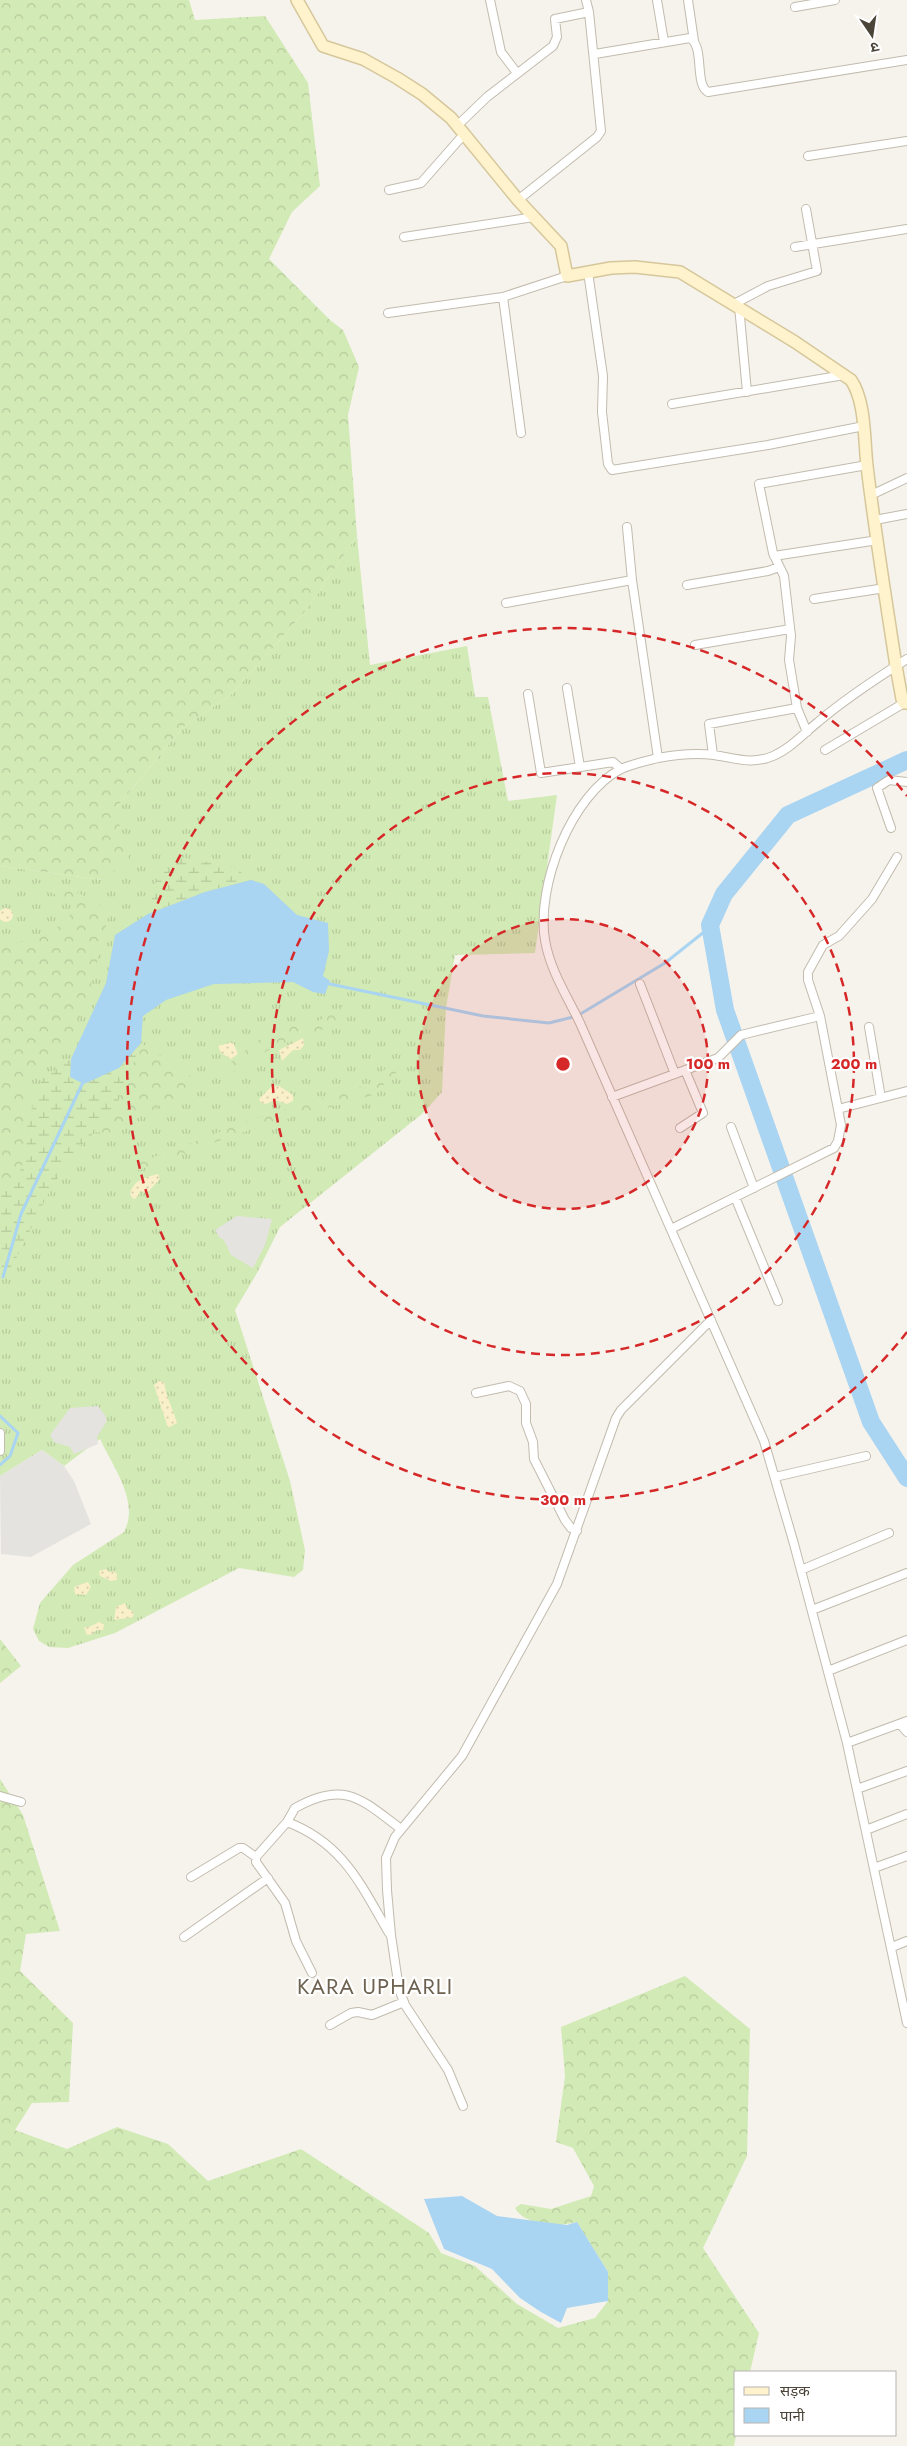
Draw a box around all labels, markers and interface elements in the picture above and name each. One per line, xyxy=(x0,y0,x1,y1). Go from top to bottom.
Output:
north arrow xyxy=(847,10,897,60)
text: उ xyxy=(868,37,881,59)
text: 100 m xyxy=(686,1053,730,1075)
text: 200 m xyxy=(831,1053,877,1075)
centre of rings xyxy=(554,1055,572,1073)
text: 300 m xyxy=(540,1489,586,1511)
district label: KARA UPHARLI xyxy=(297,1970,453,2002)
legend xyxy=(734,2371,897,2436)
text: सड़क xyxy=(780,2380,810,2402)
text: पानी xyxy=(780,2405,806,2427)

